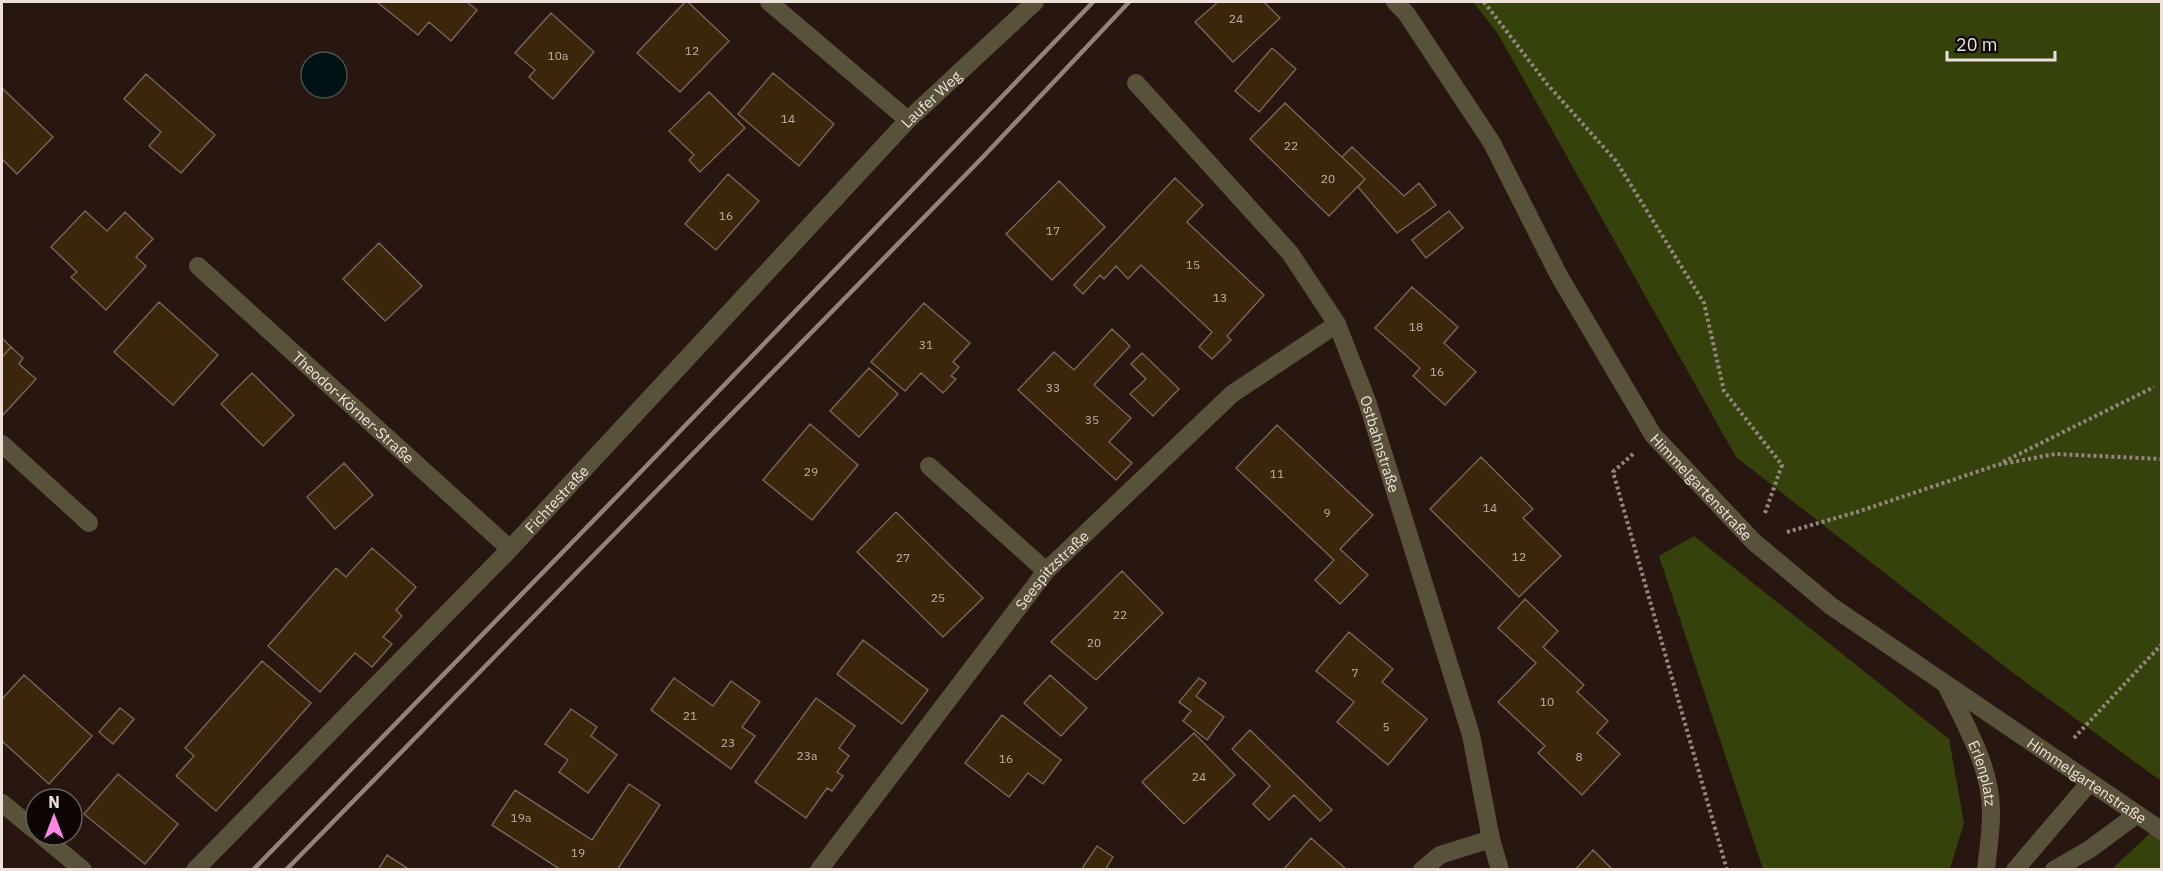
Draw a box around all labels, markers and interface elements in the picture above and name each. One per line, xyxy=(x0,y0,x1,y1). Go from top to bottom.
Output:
house number: 24 xyxy=(1229,11,1243,26)
scale bar xyxy=(1947,24,2055,62)
text: 20 m xyxy=(1956,33,1998,56)
house number: 12 xyxy=(685,43,699,58)
house number: 10a xyxy=(548,48,569,63)
street label: Laufer Weg xyxy=(896,66,965,131)
house number: 14 xyxy=(781,111,795,126)
house number: 22 xyxy=(1284,138,1298,153)
house number: 20 xyxy=(1321,171,1335,186)
house number: 16 xyxy=(719,208,733,223)
house number: 17 xyxy=(1046,223,1060,238)
house number: 15 xyxy=(1186,257,1200,272)
house number: 13 xyxy=(1213,290,1227,305)
house number: 18 xyxy=(1409,319,1423,334)
house number: 31 xyxy=(919,337,933,352)
street label: Theodor-Körner-Straße xyxy=(289,347,419,467)
house number: 16 xyxy=(1430,364,1444,379)
house number: 33 xyxy=(1046,380,1060,395)
street label: Ostbahnstraße xyxy=(1356,392,1404,495)
house number: 35 xyxy=(1085,412,1099,427)
street label: Himmelgartenstraße xyxy=(1647,429,1757,544)
street label: Fichtestraße xyxy=(520,461,592,537)
house number: 29 xyxy=(804,464,818,479)
house number: 11 xyxy=(1270,466,1284,481)
house number: 14 xyxy=(1483,500,1497,515)
house number: 9 xyxy=(1323,505,1331,520)
street label: Seespitzstraße xyxy=(1011,526,1092,613)
house number: 12 xyxy=(1512,549,1526,564)
house number: 27 xyxy=(896,550,910,565)
house number: 25 xyxy=(931,590,945,605)
house number: 22 xyxy=(1113,607,1127,622)
house number: 20 xyxy=(1087,635,1101,650)
house number: 7 xyxy=(1351,665,1359,680)
house number: 10 xyxy=(1540,694,1554,709)
house number: 21 xyxy=(683,708,697,723)
house number: 5 xyxy=(1382,719,1390,734)
street label: Himmelgartenstraße xyxy=(2024,733,2150,827)
house number: 23 xyxy=(721,735,735,750)
street label: Erlenplatz xyxy=(1965,737,2000,807)
house number: 23a xyxy=(797,748,818,763)
house number: 8 xyxy=(1575,749,1583,764)
house number: 16 xyxy=(999,751,1013,766)
house number: 24 xyxy=(1192,769,1206,784)
north arrow xyxy=(24,787,84,847)
text: N xyxy=(48,792,60,812)
house number: 19a xyxy=(511,810,532,825)
house number: 19 xyxy=(571,845,585,860)

